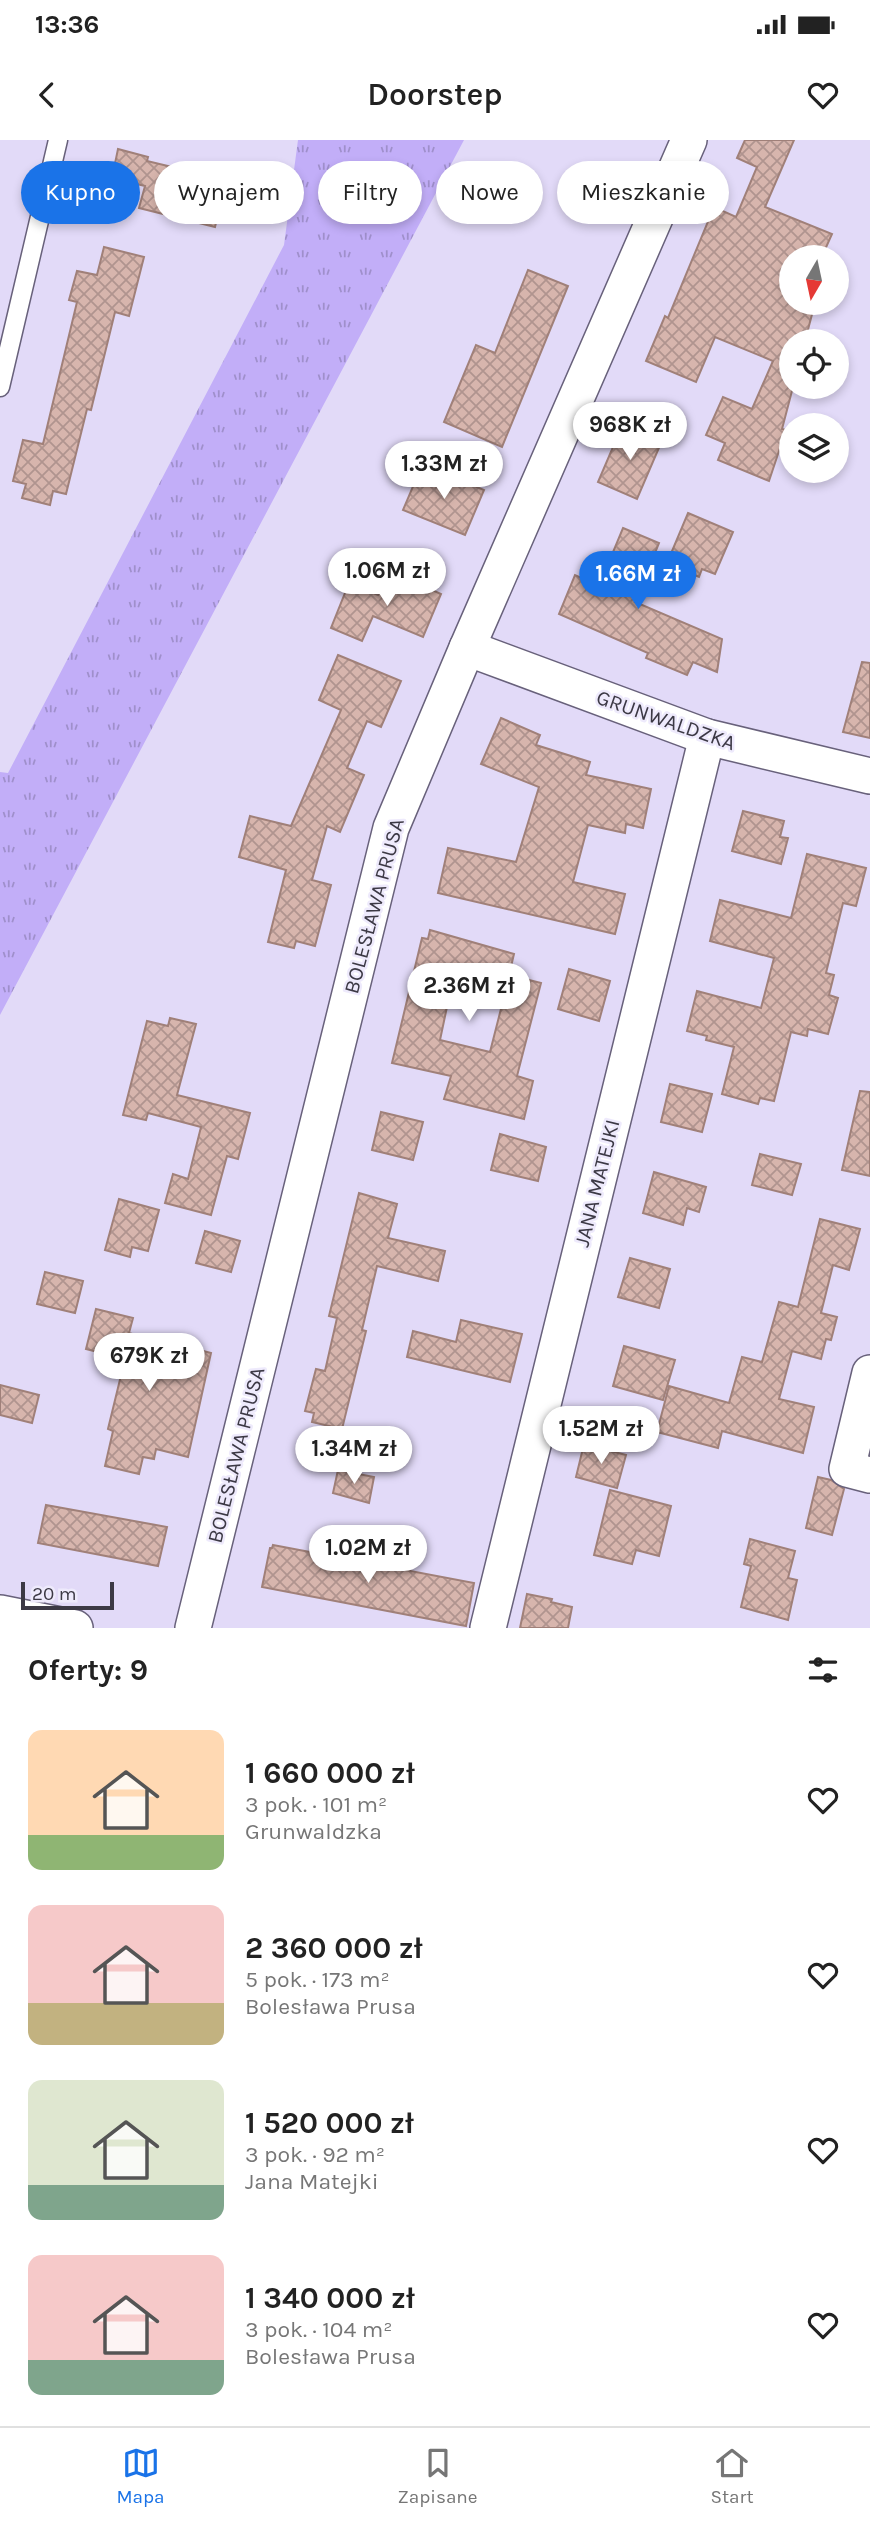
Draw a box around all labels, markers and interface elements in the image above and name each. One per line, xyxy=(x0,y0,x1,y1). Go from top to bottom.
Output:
text: 13:36 xyxy=(35,9,99,40)
icon: back xyxy=(28,76,66,114)
text: Doorstep xyxy=(367,76,503,113)
icon: heart xyxy=(804,76,842,114)
chip: Kupno xyxy=(21,161,140,224)
chip: Wynajem xyxy=(154,161,304,224)
chip: Filtry xyxy=(318,161,422,224)
chip: Nowe xyxy=(436,161,543,224)
chip: Mieszkanie xyxy=(557,161,729,224)
north arrow xyxy=(779,245,849,315)
map controls xyxy=(779,245,849,483)
button: locate xyxy=(779,329,849,399)
pin: 968K zł xyxy=(565,402,695,462)
text: 968K zł xyxy=(589,411,671,438)
button: layers xyxy=(779,413,849,483)
pin: 1.33M zł xyxy=(372,442,516,501)
text: 1.33M zł xyxy=(401,450,487,477)
pin: 1.06M zł xyxy=(315,548,459,608)
pin: 1.66M zł xyxy=(566,552,710,611)
text: 1.06M zł xyxy=(344,557,430,584)
text: 1.66M zł xyxy=(595,560,681,587)
street label: GRUNWALDZKA xyxy=(593,685,739,755)
street label: BOLESŁAWA PRUSA xyxy=(339,816,409,996)
pin: 2.36M zł xyxy=(397,964,541,1023)
text: 2.36M zł xyxy=(423,972,515,999)
street label: JANA MATEJKI xyxy=(570,1117,624,1249)
pin: 679K zł xyxy=(84,1334,214,1393)
text: 679K zł xyxy=(110,1342,188,1369)
street label: BOLESŁAWA PRUSA xyxy=(203,1365,269,1545)
pin: 1.52M zł xyxy=(529,1406,673,1466)
text: 1.52M zł xyxy=(559,1415,643,1442)
pin: 1.34M zł xyxy=(282,1426,426,1486)
text: 1.34M zł xyxy=(311,1435,397,1462)
pin: 1.02M zł xyxy=(296,1526,440,1585)
text: 1.02M zł xyxy=(325,1534,411,1561)
scale bar xyxy=(21,1579,114,1611)
text: 20 m xyxy=(32,1583,77,1605)
icon: filters xyxy=(804,1651,842,1689)
text: Oferty: 9 xyxy=(28,1652,148,1688)
text: 1 660 000 zł xyxy=(245,1755,415,1791)
icon: home xyxy=(84,1758,168,1842)
icon: heart xyxy=(804,1781,842,1819)
text: 3 pok. · 101 m² xyxy=(245,1791,387,1818)
text: Grunwaldzka xyxy=(245,1818,382,1845)
text: 2 360 000 zł xyxy=(245,1930,423,1966)
icon: home xyxy=(84,1933,168,2017)
icon: heart xyxy=(804,1956,842,1994)
text: 5 pok. · 173 m² xyxy=(245,1966,390,1993)
text: Bolesława Prusa xyxy=(245,1993,416,2020)
text: 1 520 000 zł xyxy=(245,2105,414,2141)
icon: home xyxy=(84,2108,168,2192)
icon: heart xyxy=(804,2131,842,2169)
text: 3 pok. · 92 m² xyxy=(245,2141,385,2168)
text: Jana Matejki xyxy=(245,2168,379,2195)
text: 1 340 000 zł xyxy=(245,2280,415,2316)
icon: home xyxy=(84,2283,168,2367)
icon: heart xyxy=(804,2306,842,2344)
text: 3 pok. · 104 m² xyxy=(245,2316,392,2343)
text: Bolesława Prusa xyxy=(245,2343,416,2370)
tab: Mapa xyxy=(116,2444,165,2508)
tab: Zapisane xyxy=(397,2444,478,2508)
tab: Start xyxy=(710,2444,754,2508)

